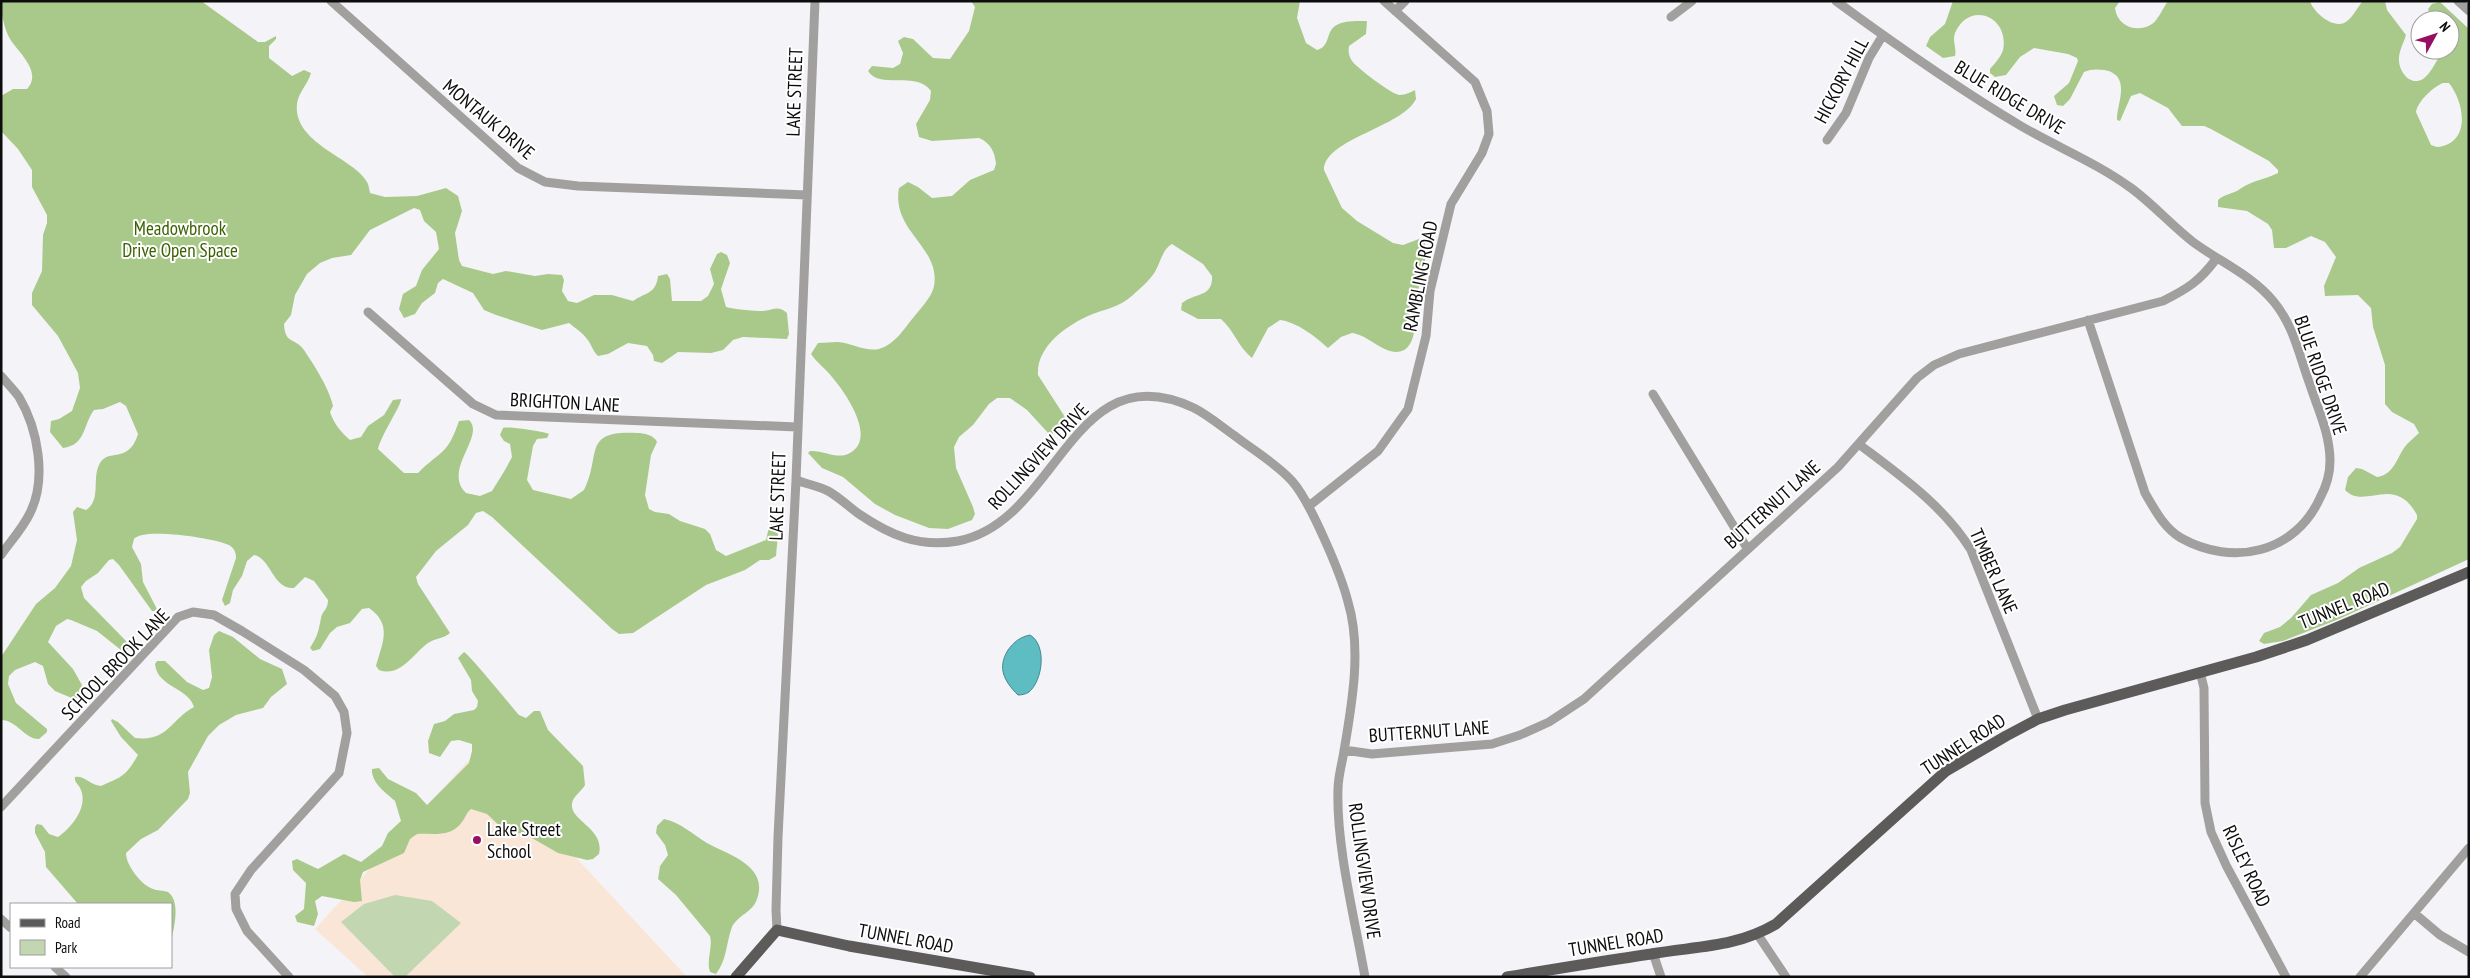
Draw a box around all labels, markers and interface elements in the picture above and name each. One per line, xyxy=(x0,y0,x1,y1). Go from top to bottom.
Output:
north arrow xyxy=(2410,10,2460,60)
text: N xyxy=(2436,18,2454,35)
street label: HICKORY HILL xyxy=(1808,33,1874,127)
street label: LAKE STREET xyxy=(780,47,808,137)
street label: BLUE RIDGE DRIVE xyxy=(1950,55,2070,139)
street label: MONTAUK DRIVE xyxy=(438,74,540,164)
park label: Meadowbrook Drive Open Space xyxy=(122,216,238,262)
street label: RAMBLING ROAD xyxy=(1398,219,1442,333)
street label: BLUE RIDGE DRIVE xyxy=(2289,312,2353,438)
street label: BRIGHTON LANE xyxy=(510,387,620,417)
street label: ROLLINGVIEW DRIVE xyxy=(982,398,1094,514)
street label: LAKE STREET xyxy=(763,451,791,541)
street label: BUTTERNUT LANE xyxy=(1719,455,1825,553)
street label: TIMBER LANE xyxy=(1965,525,2023,617)
street label: TUNNEL ROAD xyxy=(2295,576,2393,634)
street label: SCHOOL BROOK LANE xyxy=(56,603,174,725)
street label: TUNNEL ROAD xyxy=(1916,708,2010,780)
street label: BUTTERNUT LANE xyxy=(1368,715,1490,747)
street label: ROLLINGVIEW DRIVE xyxy=(1344,801,1386,941)
place label: Lake Street School xyxy=(487,817,561,863)
street label: RISLEY ROAD xyxy=(2218,821,2276,911)
marker: Lake Street School xyxy=(471,834,483,846)
legend xyxy=(10,903,172,968)
text: Road xyxy=(55,913,81,932)
street label: TUNNEL ROAD xyxy=(857,918,955,958)
street label: TUNNEL ROAD xyxy=(1567,923,1665,961)
text: Park xyxy=(55,938,77,957)

